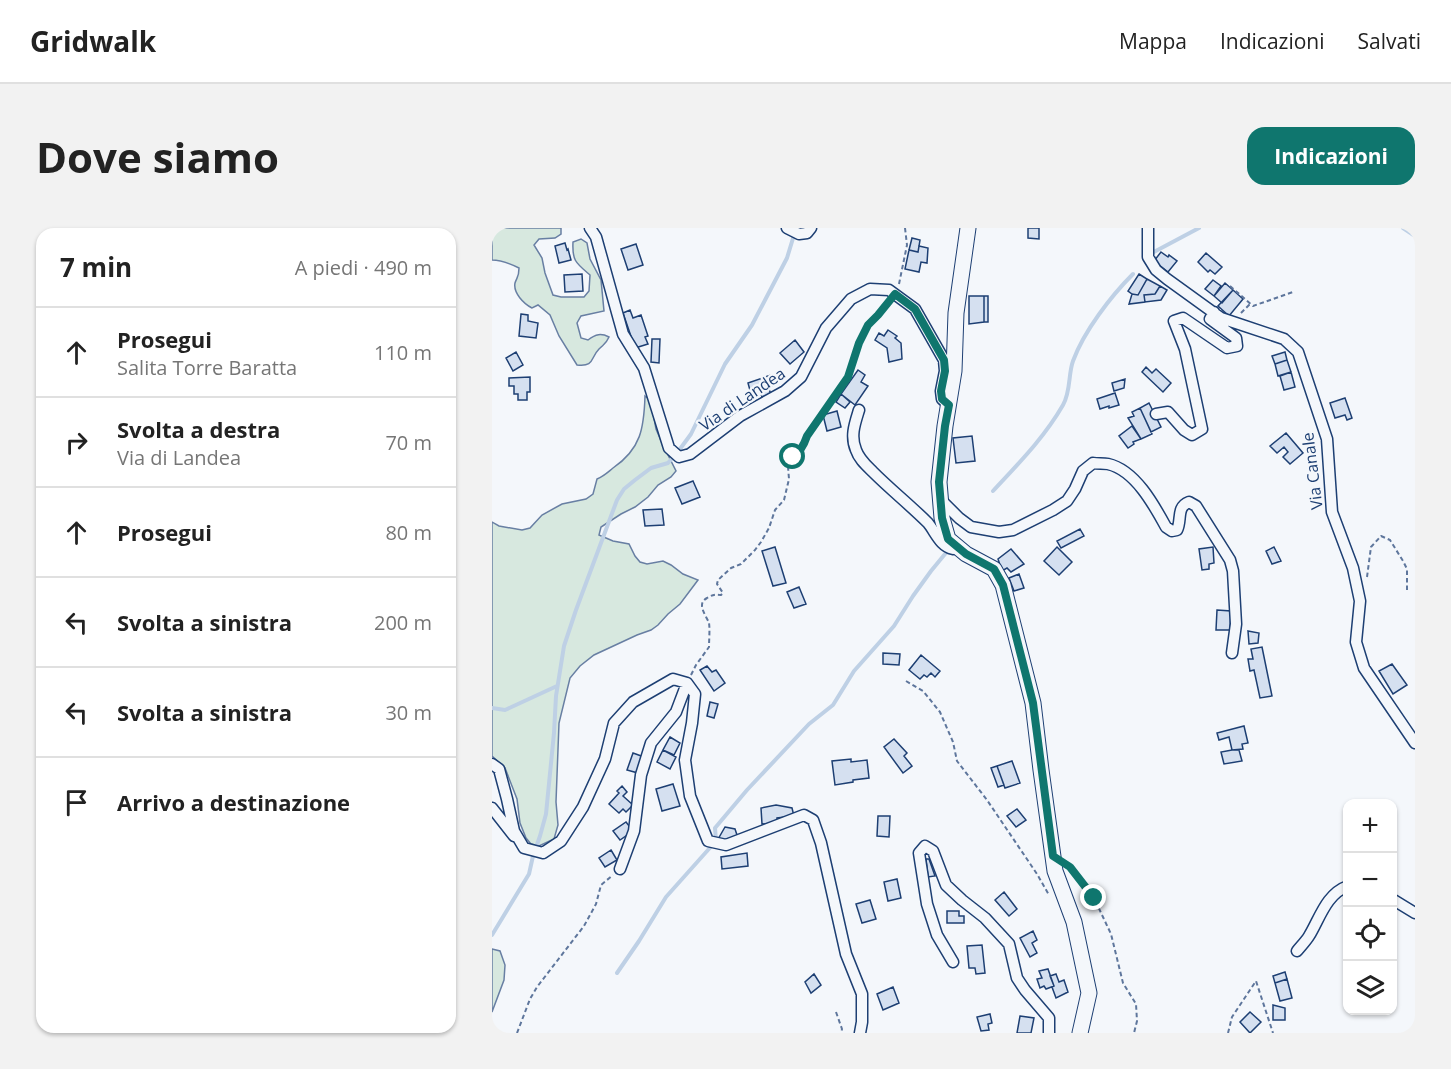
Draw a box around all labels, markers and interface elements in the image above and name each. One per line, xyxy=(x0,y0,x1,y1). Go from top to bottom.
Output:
text: Gridwalk xyxy=(30,22,156,60)
text: Mappa xyxy=(1119,27,1187,55)
text: Indicazioni xyxy=(1220,27,1325,55)
text: Salvati xyxy=(1358,27,1421,55)
button: Indicazioni xyxy=(1247,127,1415,185)
text: Dove siamo xyxy=(36,128,279,185)
text: 7 min xyxy=(60,249,132,285)
text: A piedi · 490 m xyxy=(295,254,432,281)
text: Prosegui xyxy=(117,324,212,354)
icon: ahead xyxy=(60,336,93,369)
text: 110 m xyxy=(374,339,432,366)
text: Salita Torre Baratta xyxy=(117,354,297,381)
street label: Via di Landea xyxy=(695,362,789,436)
text: Svolta a destra xyxy=(117,414,280,444)
icon: right xyxy=(60,426,93,459)
text: 70 m xyxy=(385,429,432,456)
street label: Via Canale xyxy=(1296,431,1328,511)
route start xyxy=(779,443,805,469)
text: Via di Landea xyxy=(117,444,241,471)
icon: ahead xyxy=(60,516,93,549)
text: Prosegui xyxy=(117,517,212,547)
text: 80 m xyxy=(385,519,432,546)
icon: left xyxy=(60,606,93,639)
text: Svolta a sinistra xyxy=(117,607,292,637)
text: 200 m xyxy=(374,609,432,636)
icon: left xyxy=(60,696,93,729)
text: Svolta a sinistra xyxy=(117,697,292,727)
text: 30 m xyxy=(385,699,432,726)
icon: arrive xyxy=(60,786,93,819)
text: Arrivo a destinazione xyxy=(117,787,350,817)
map controls xyxy=(1343,799,1397,1015)
button: + xyxy=(1343,799,1397,853)
button: − xyxy=(1343,853,1397,907)
route end xyxy=(1080,884,1106,910)
button: locate xyxy=(1343,907,1397,961)
button: layers xyxy=(1343,961,1397,1015)

